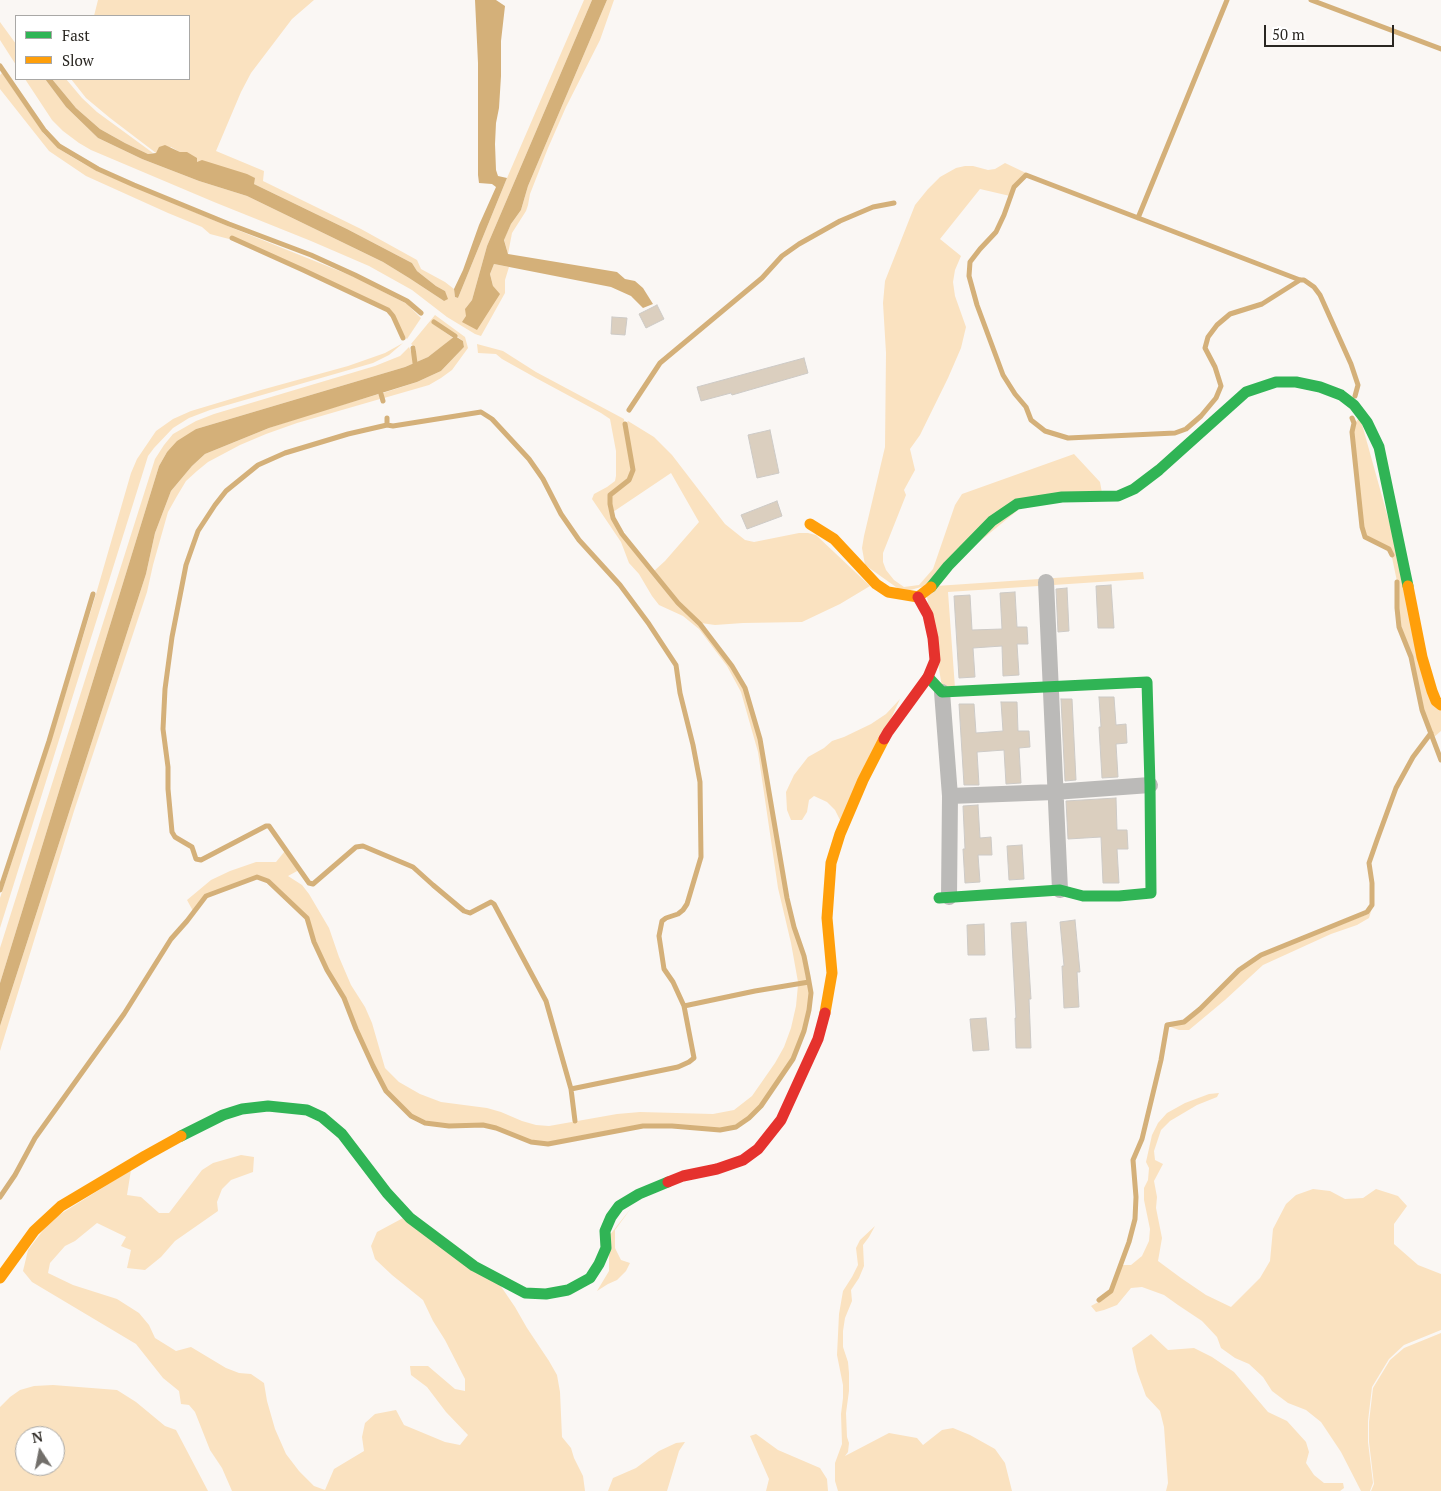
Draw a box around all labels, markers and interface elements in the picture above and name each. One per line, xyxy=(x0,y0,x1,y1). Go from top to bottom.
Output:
legend xyxy=(15,15,190,80)
scale bar xyxy=(1266,15,1396,47)
text: 50 m xyxy=(1272,24,1305,44)
text: Fast xyxy=(62,25,90,45)
text: Slow xyxy=(62,50,94,70)
north arrow xyxy=(15,1426,65,1476)
text: N xyxy=(30,1426,44,1447)

